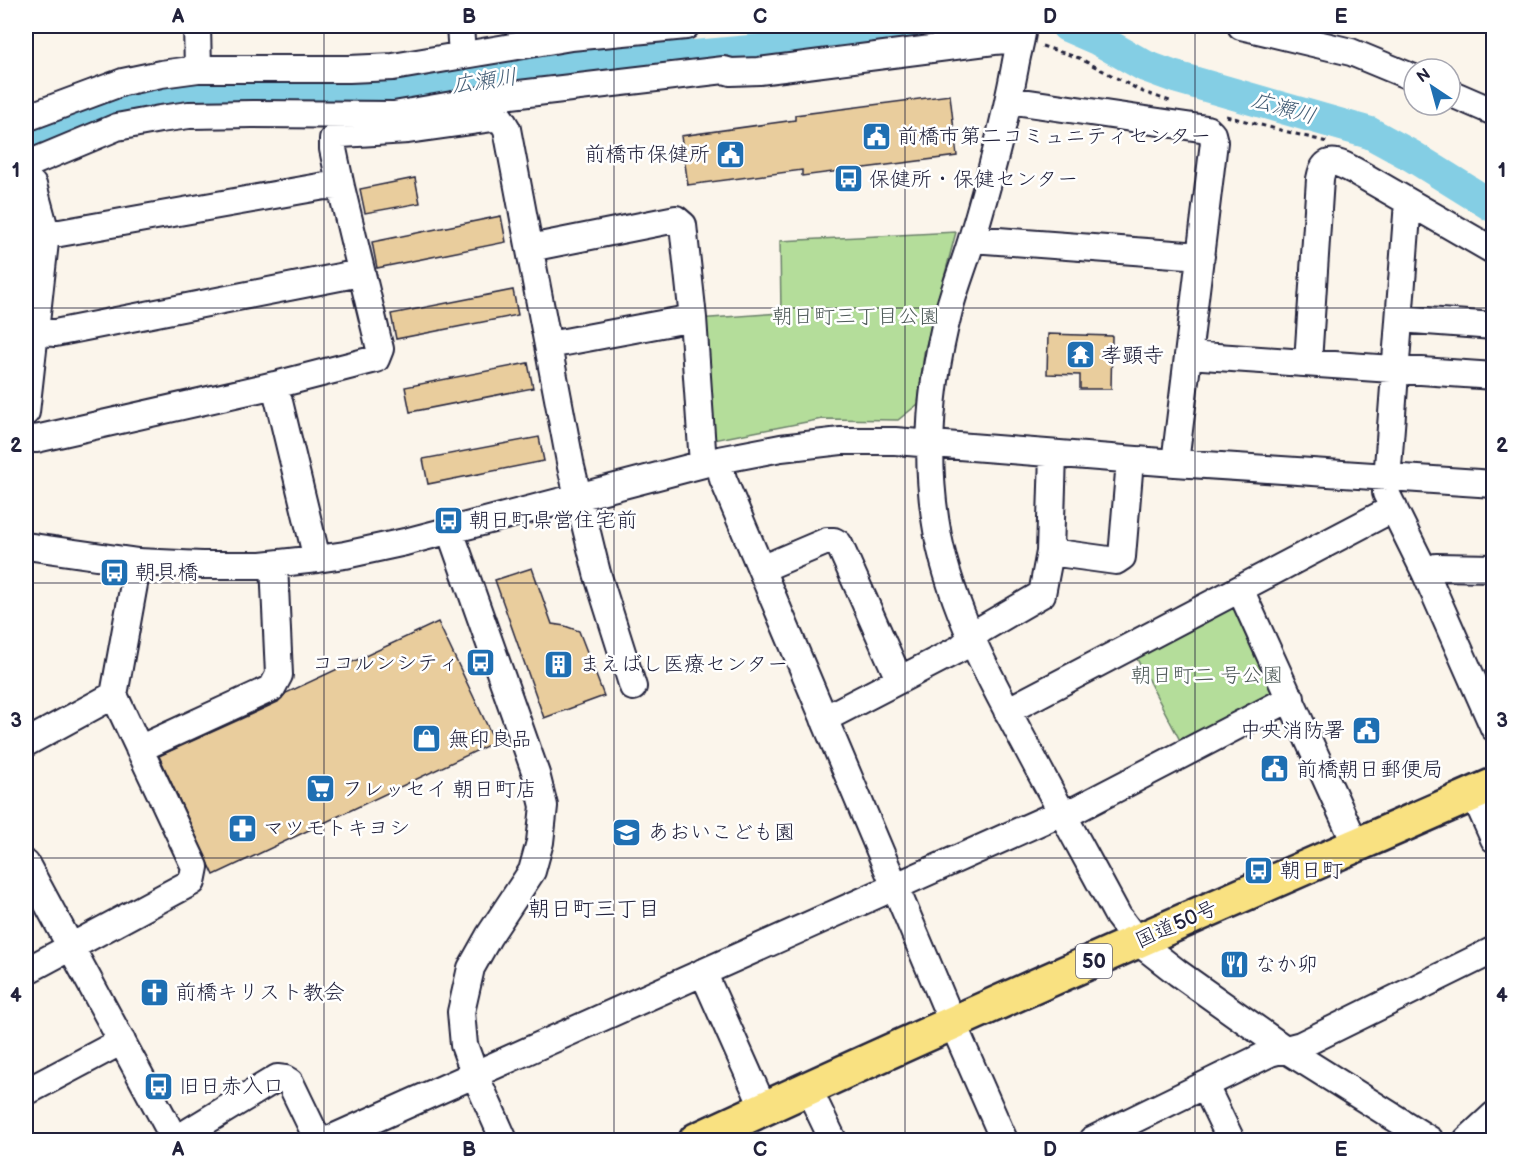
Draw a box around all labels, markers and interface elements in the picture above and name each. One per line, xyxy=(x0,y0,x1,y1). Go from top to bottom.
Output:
text: A xyxy=(171,5,185,29)
text: B xyxy=(462,5,476,29)
text: C xyxy=(753,5,767,29)
text: D xyxy=(1043,5,1057,29)
text: E xyxy=(1335,5,1348,29)
north arrow xyxy=(1402,57,1462,117)
water label: 広瀬川 xyxy=(450,64,519,99)
text: N xyxy=(1414,65,1435,87)
water label: 広瀬川 xyxy=(1248,86,1319,131)
public building icon: 前橋市第二コミュニティセンター xyxy=(860,120,892,152)
place label: 前橋市第二コミュニティセンター xyxy=(897,124,1211,149)
public building icon: 前橋市保健所 xyxy=(715,138,747,170)
place label: 前橋市保健所 xyxy=(584,142,710,167)
text: 1 xyxy=(12,159,20,183)
text: 1 xyxy=(1498,159,1506,183)
bus stop icon: 保健所・保健センター xyxy=(832,163,864,195)
place label: 保健所・保健センター xyxy=(869,167,1078,192)
park label: 朝日町三丁目公園 xyxy=(772,304,940,329)
temple icon: 孝顕寺 xyxy=(1064,339,1096,371)
place label: 孝顕寺 xyxy=(1101,343,1164,368)
text: 2 xyxy=(10,434,22,458)
text: 2 xyxy=(1496,434,1508,458)
bus stop icon: 朝日町県営住宅前 xyxy=(432,504,464,536)
place label: 朝日町県営住宅前 xyxy=(469,508,637,533)
bus stop icon: 朝貝橋 xyxy=(98,556,130,588)
place label: 朝貝橋 xyxy=(135,560,198,585)
bus stop icon: ココルンシティ xyxy=(464,647,496,679)
building icon: まえばし医療センター xyxy=(542,648,574,680)
place label: ココルンシティ xyxy=(312,651,459,676)
place label: まえばし医療センター xyxy=(579,652,788,677)
park label: 朝日町二 号公園 xyxy=(1131,663,1283,688)
text: 3 xyxy=(10,709,22,733)
text: 3 xyxy=(1496,709,1508,733)
public building icon: 中央消防署 xyxy=(1350,714,1382,746)
place label: 中央消防署 xyxy=(1240,718,1345,743)
shop icon: 無印良品 xyxy=(411,723,443,755)
place label: 無印良品 xyxy=(448,727,532,752)
public building icon: 前橋朝日郵便局 xyxy=(1259,753,1291,785)
place label: 前橋朝日郵便局 xyxy=(1296,757,1443,782)
supermarket icon: フレッセイ 朝日町店 xyxy=(305,773,337,805)
place label: フレッセイ 朝日町店 xyxy=(342,777,537,802)
pharmacy icon: マツモトキヨシ xyxy=(226,812,258,844)
place label: マツモトキヨシ xyxy=(263,816,410,841)
school or university icon: あおいこども園 xyxy=(611,816,643,848)
place label: あおいこども園 xyxy=(648,820,795,845)
bus stop icon: 朝日町 xyxy=(1243,854,1275,886)
place label: 朝日町 xyxy=(1280,858,1343,883)
street label: 国道50号 xyxy=(1131,895,1221,954)
district label: 朝日町三丁目 xyxy=(528,896,660,923)
road number: 50 xyxy=(1076,944,1112,978)
restaurant icon: なか卯 xyxy=(1218,948,1250,980)
place label: なか卯 xyxy=(1255,952,1318,977)
church icon: 前橋キリスト教会 xyxy=(138,976,170,1008)
place label: 前橋キリスト教会 xyxy=(175,980,345,1005)
text: 4 xyxy=(10,984,22,1008)
text: 4 xyxy=(1496,984,1508,1008)
bus stop icon: 旧日赤入口 xyxy=(142,1070,174,1102)
place label: 旧日赤入口 xyxy=(179,1074,284,1099)
text: A xyxy=(171,1138,185,1162)
text: B xyxy=(462,1138,476,1162)
text: C xyxy=(753,1138,767,1162)
text: D xyxy=(1043,1138,1057,1162)
text: E xyxy=(1335,1138,1348,1162)

